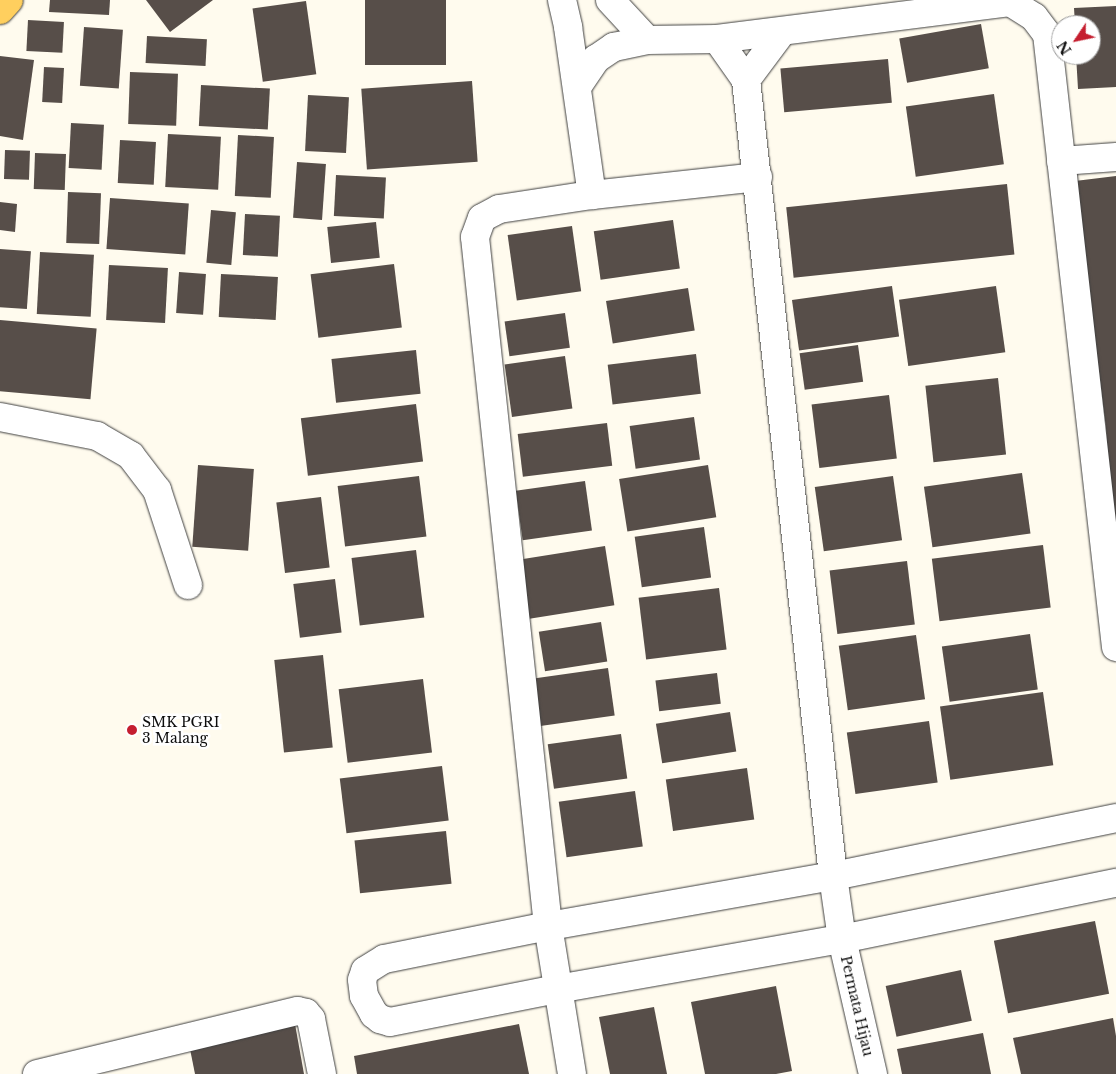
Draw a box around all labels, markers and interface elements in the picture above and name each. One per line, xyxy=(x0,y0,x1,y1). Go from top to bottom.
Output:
north arrow xyxy=(1051,15,1101,65)
text: N xyxy=(1053,37,1076,58)
place label: SMK PGRI 3 Malang xyxy=(142,714,220,746)
marker: SMK PGRI 3 Malang xyxy=(126,724,138,736)
street label: Permata Hijau xyxy=(837,954,877,1058)

